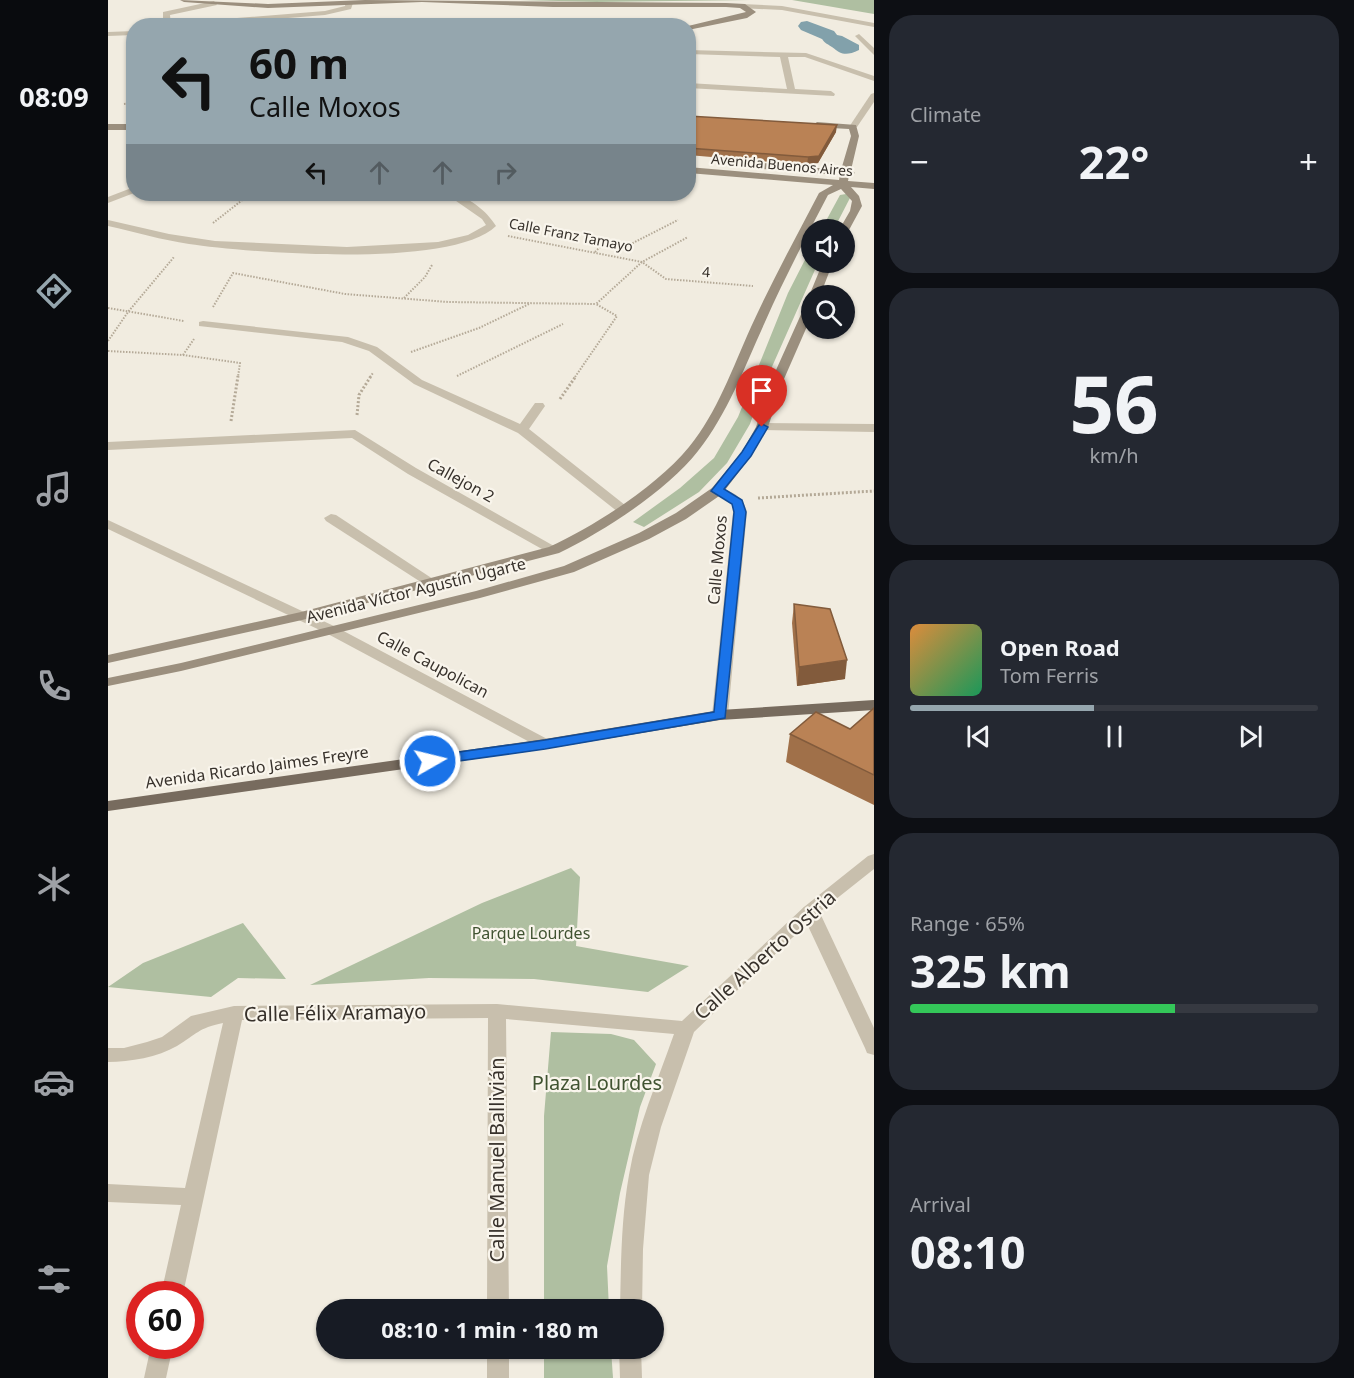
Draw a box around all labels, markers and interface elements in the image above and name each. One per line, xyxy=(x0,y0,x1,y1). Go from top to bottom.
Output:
text: 60 m xyxy=(249,34,349,91)
icon: left xyxy=(150,42,228,120)
text: 08:09 xyxy=(19,78,89,115)
text: Calle Moxos xyxy=(249,88,401,125)
text: Climate xyxy=(910,101,981,128)
text: 22° xyxy=(1079,131,1149,192)
text: − xyxy=(910,139,929,184)
text: + xyxy=(1299,139,1318,184)
street label: Avenida Buenos Aires xyxy=(710,149,854,180)
icon: left xyxy=(300,156,333,189)
icon: ahead xyxy=(363,156,396,189)
icon: ahead xyxy=(426,156,459,189)
icon: right xyxy=(489,156,522,189)
street label: Calle Franz Tamayo xyxy=(507,213,635,256)
map controls xyxy=(801,219,855,339)
button: sound xyxy=(801,219,855,273)
street label: 4 xyxy=(701,262,711,281)
icon: directions xyxy=(33,270,75,312)
button: search xyxy=(801,285,855,339)
text: 56 xyxy=(1069,350,1159,456)
pin xyxy=(736,365,787,427)
icon: arrive xyxy=(745,374,778,407)
text: km/h xyxy=(1089,442,1139,469)
street label: Callejon 2 xyxy=(424,453,498,507)
icon: music xyxy=(33,468,75,510)
street label: Calle Moxos xyxy=(702,514,732,606)
street label: Avenida Víctor Agustín Ugarte xyxy=(304,552,528,628)
street label: Calle Caupolican xyxy=(373,625,493,703)
text: Open Road xyxy=(1000,632,1120,662)
text: Tom Ferris xyxy=(1000,662,1099,689)
icon: phone xyxy=(33,665,75,707)
icon: previous xyxy=(962,720,995,753)
icon: pause xyxy=(1098,720,1131,753)
icon: next xyxy=(1234,720,1267,753)
position arrow xyxy=(398,729,462,793)
street label: Avenida Ricardo Jaimes Freyre xyxy=(144,740,370,794)
icon: climate xyxy=(33,863,75,905)
street label: Calle Alberto Ostria xyxy=(688,884,841,1026)
text: Range · 65% xyxy=(910,910,1025,937)
park label: Parque Lourdes xyxy=(472,922,590,944)
text: 325 km xyxy=(910,940,1071,1001)
street label: Calle Félix Aramayo xyxy=(244,997,426,1028)
street label: Calle Manuel Ballivián xyxy=(483,1058,510,1262)
icon: car xyxy=(33,1061,75,1103)
park label: Plaza Lourdes xyxy=(532,1069,662,1096)
text: Arrival xyxy=(910,1191,971,1218)
text: 08:10 xyxy=(910,1221,1026,1282)
icon: filters xyxy=(33,1258,75,1300)
speed limit sign: 60 xyxy=(126,1281,204,1359)
text: 08:10 · 1 min · 180 m xyxy=(381,1314,599,1344)

